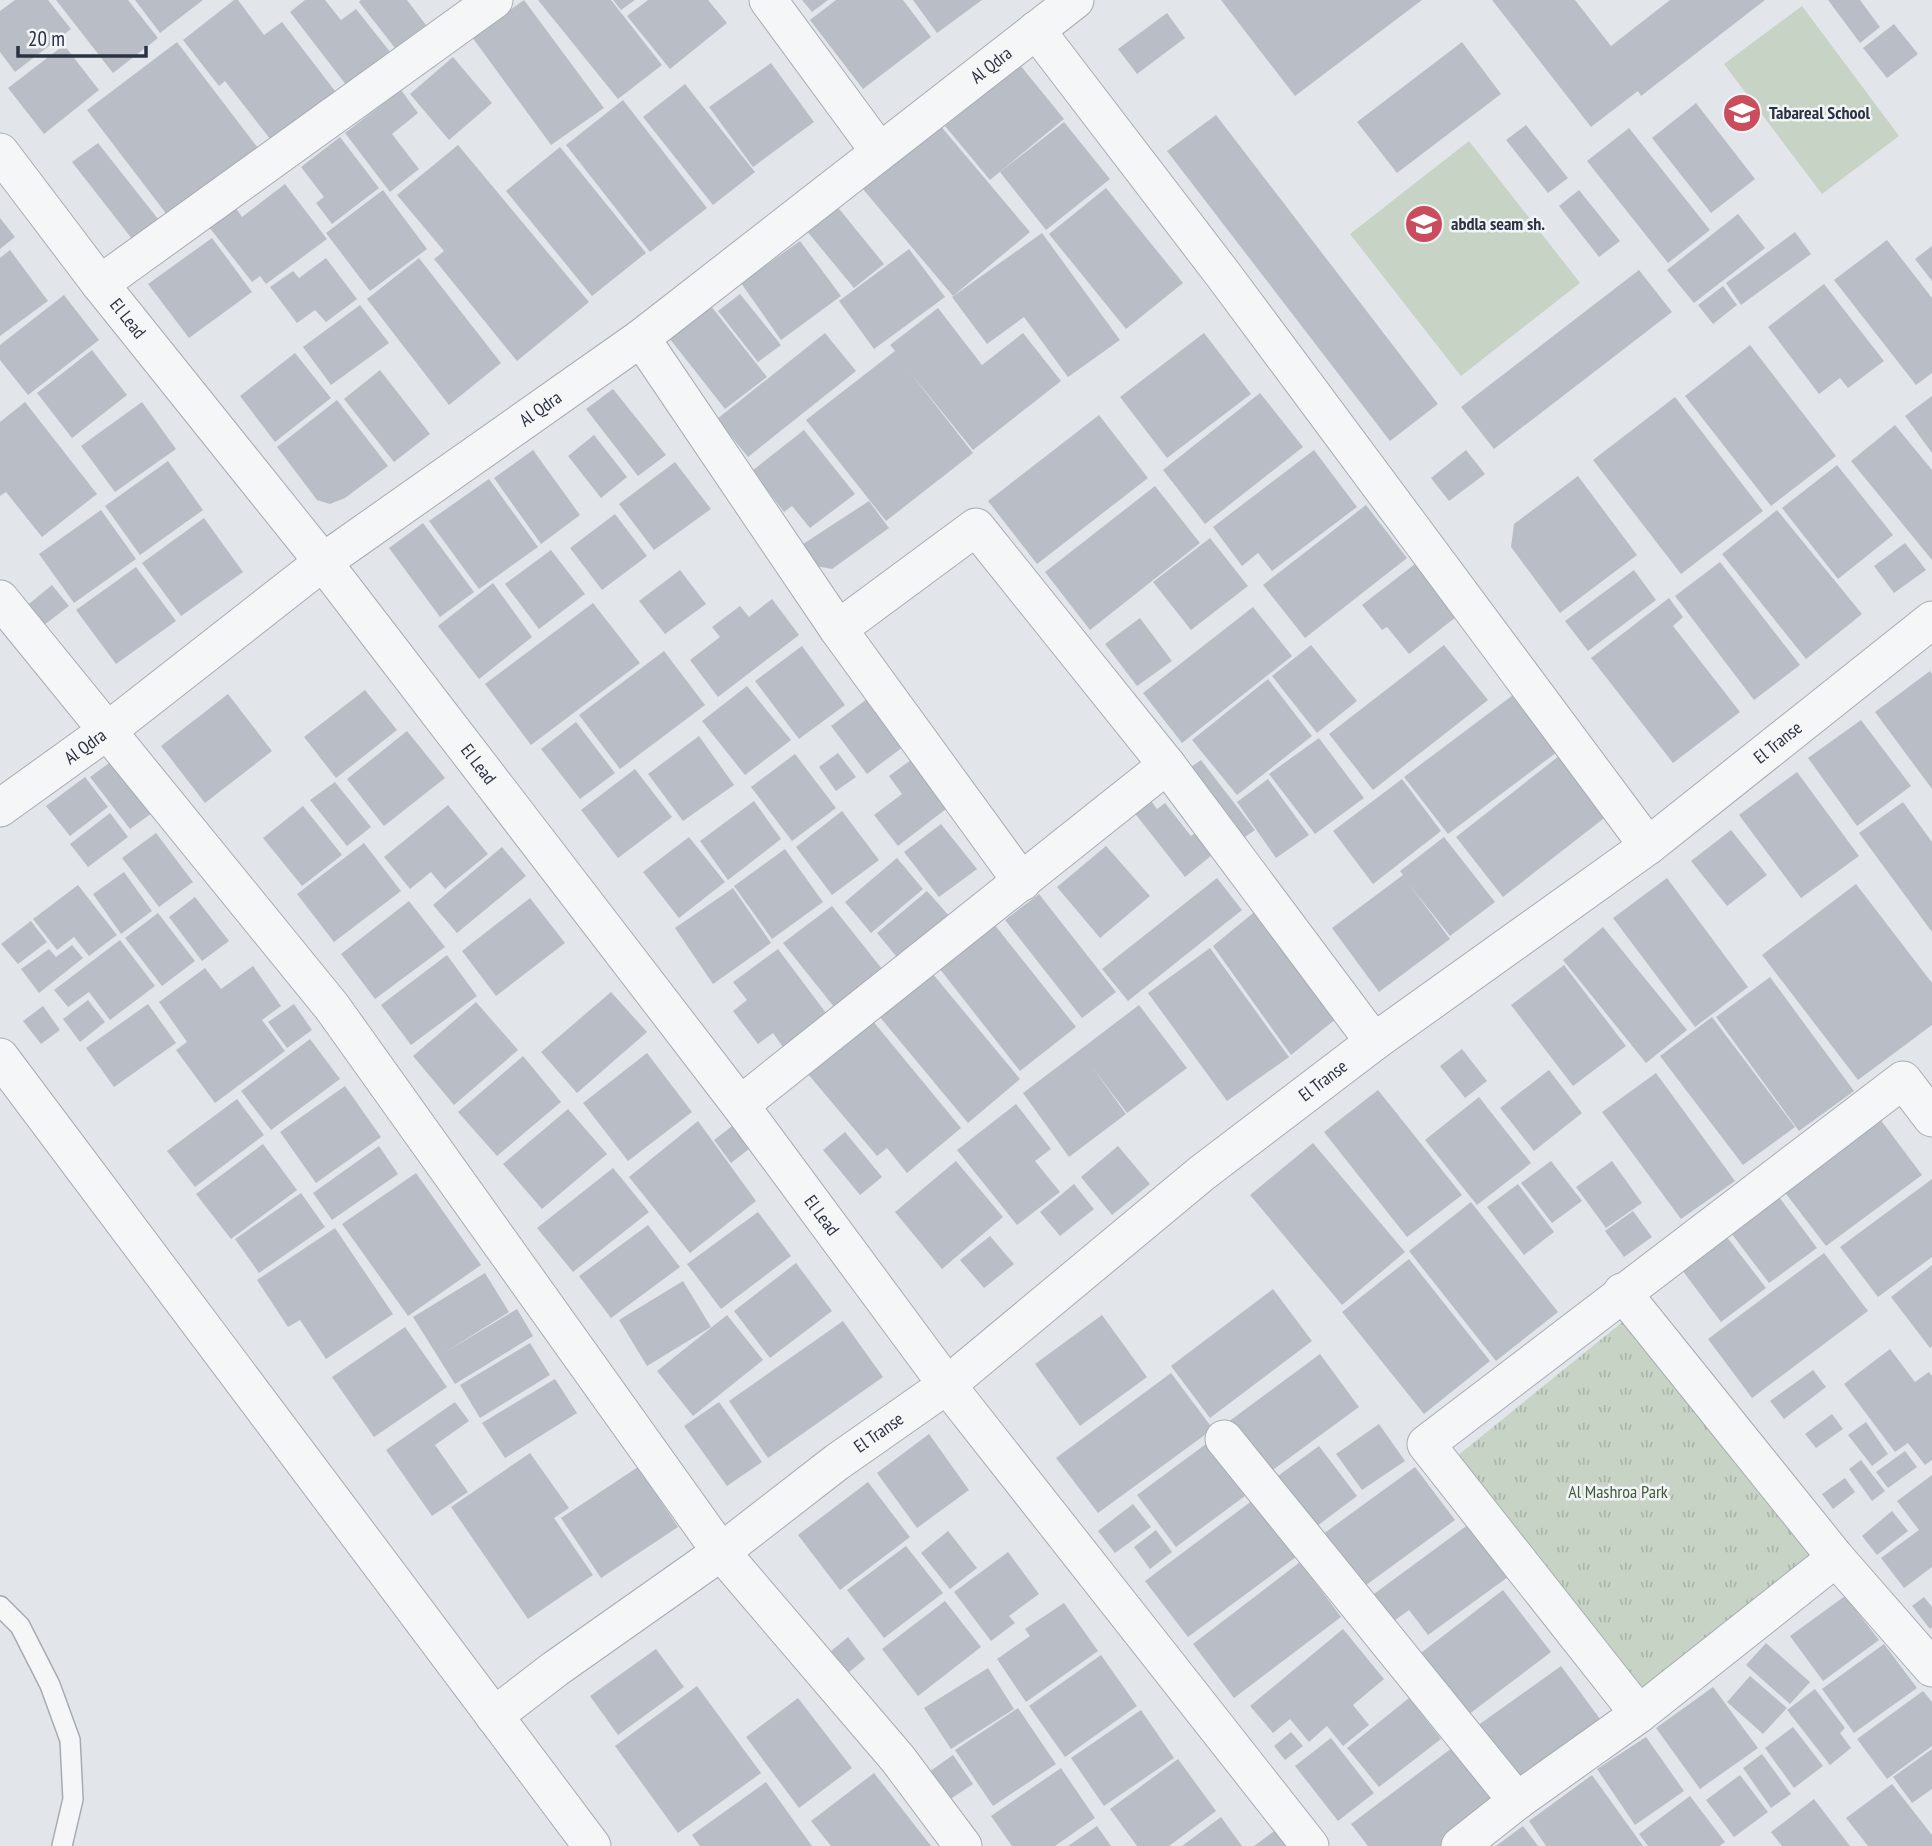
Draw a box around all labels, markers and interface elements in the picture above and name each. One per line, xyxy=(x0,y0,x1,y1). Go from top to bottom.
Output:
scale bar xyxy=(18,14,145,58)
text: 20 m xyxy=(28,25,65,52)
street label: Al Qdra xyxy=(966,42,1016,88)
school or university icon: Tabareal School xyxy=(1721,92,1763,134)
place label: Tabareal School xyxy=(1769,101,1871,124)
school or university icon: abdla seam sh. xyxy=(1403,203,1445,245)
place label: abdla seam sh. xyxy=(1451,212,1545,235)
street label: El Lead xyxy=(105,294,151,343)
street label: Al Qdra xyxy=(515,386,566,431)
street label: El Transe xyxy=(1749,716,1807,768)
street label: Al Qdra xyxy=(59,723,110,769)
street label: El Lead xyxy=(456,739,502,789)
street label: El Transe xyxy=(1294,1054,1352,1106)
street label: El Lead xyxy=(799,1190,845,1240)
street label: El Transe xyxy=(849,1407,908,1458)
park label: Al Mashroa Park xyxy=(1568,1480,1668,1503)

